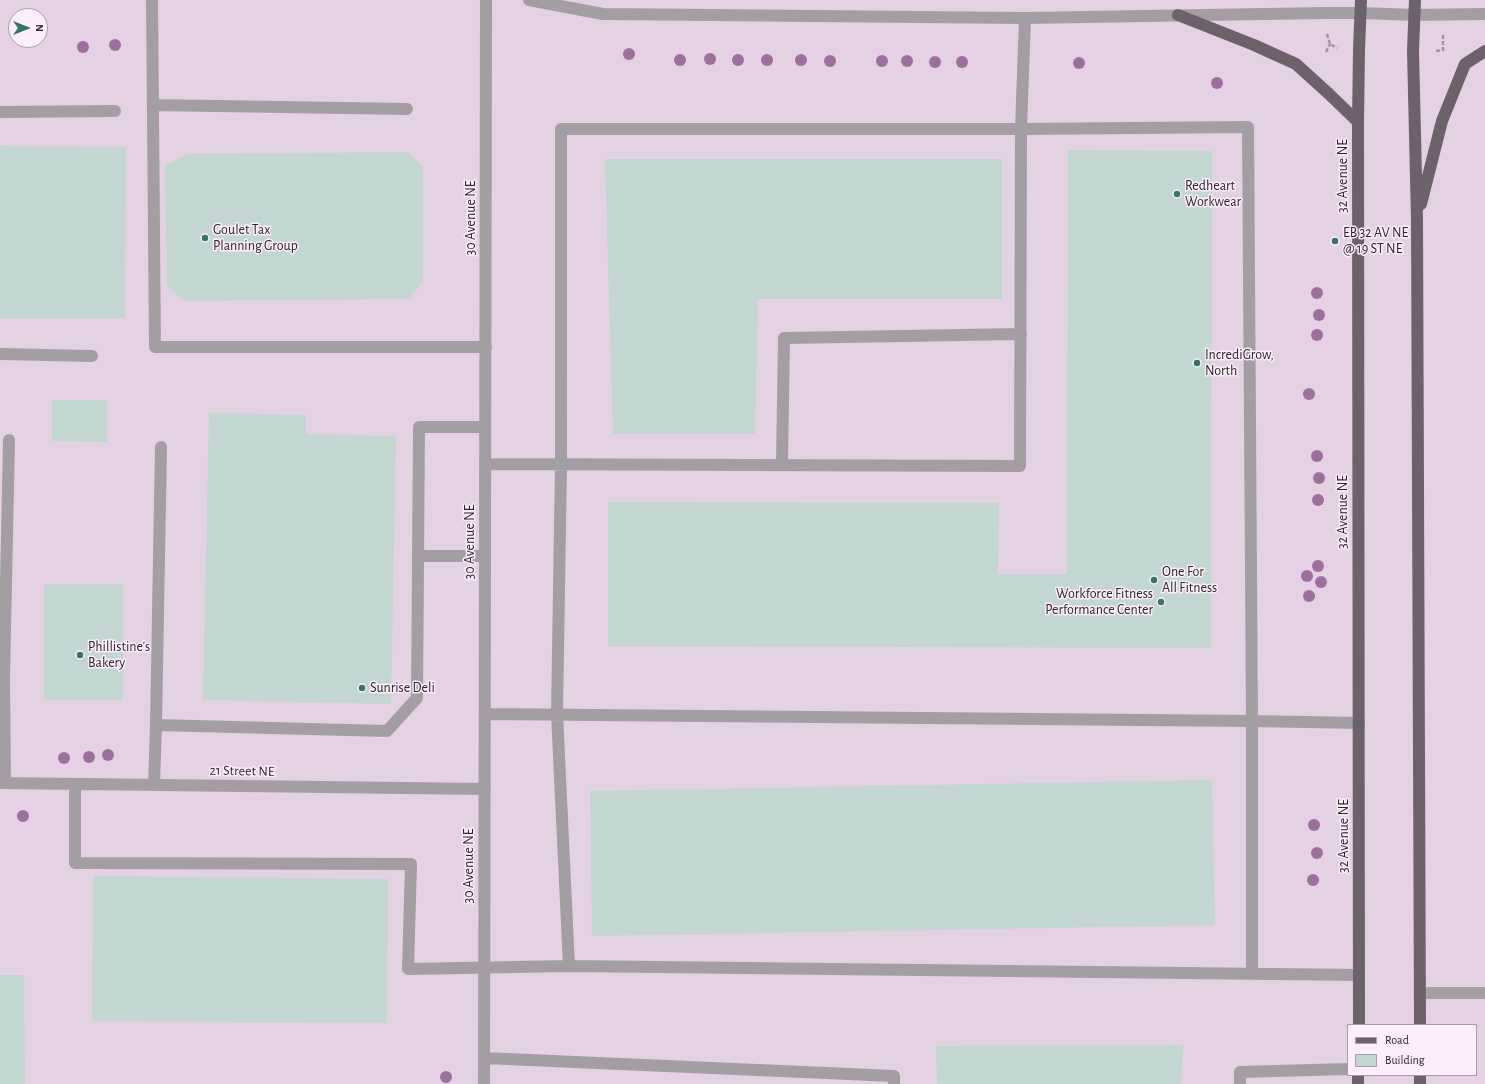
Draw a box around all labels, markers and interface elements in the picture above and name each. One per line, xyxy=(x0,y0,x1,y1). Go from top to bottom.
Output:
north arrow xyxy=(8,8,48,48)
text: N xyxy=(34,24,45,32)
street label: 32 Avenue NE xyxy=(1335,139,1351,213)
place label: Redheart Workwear xyxy=(1185,178,1241,210)
street label: 30 Avenue NE xyxy=(463,181,479,255)
marker: Redheart Workwear xyxy=(1172,189,1182,199)
place label: Goulet Tax Planning Group xyxy=(213,222,298,254)
place label: EB 32 AV NE @ 19 ST NE xyxy=(1343,225,1408,258)
marker: Goulet Tax Planning Group xyxy=(200,233,210,243)
marker: EB 32 AV NE @ 19 ST NE xyxy=(1330,236,1340,246)
place label: IncrediGrow, North xyxy=(1205,347,1274,380)
marker: IncrediGrow, North xyxy=(1192,358,1202,368)
street label: 32 Avenue NE xyxy=(1335,475,1351,549)
street label: 30 Avenue NE xyxy=(462,505,478,579)
place label: One For All Fitness xyxy=(1162,564,1217,596)
marker: One For All Fitness xyxy=(1149,575,1159,585)
place label: Workforce Fitness Performance Center xyxy=(1045,586,1153,618)
marker: Workforce Fitness Performance Center xyxy=(1156,597,1166,607)
place label: Phillistine's Bakery xyxy=(88,639,150,672)
marker: Phillistine's Bakery xyxy=(75,650,85,660)
place label: Sunrise Deli xyxy=(370,680,435,696)
marker: Sunrise Deli xyxy=(357,683,367,693)
street label: 21 Street NE xyxy=(209,762,275,780)
street label: 32 Avenue NE xyxy=(1336,799,1352,873)
street label: 30 Avenue NE xyxy=(461,829,477,903)
legend xyxy=(1347,1024,1477,1076)
text: Road xyxy=(1385,1034,1409,1046)
text: Building xyxy=(1385,1054,1425,1066)

